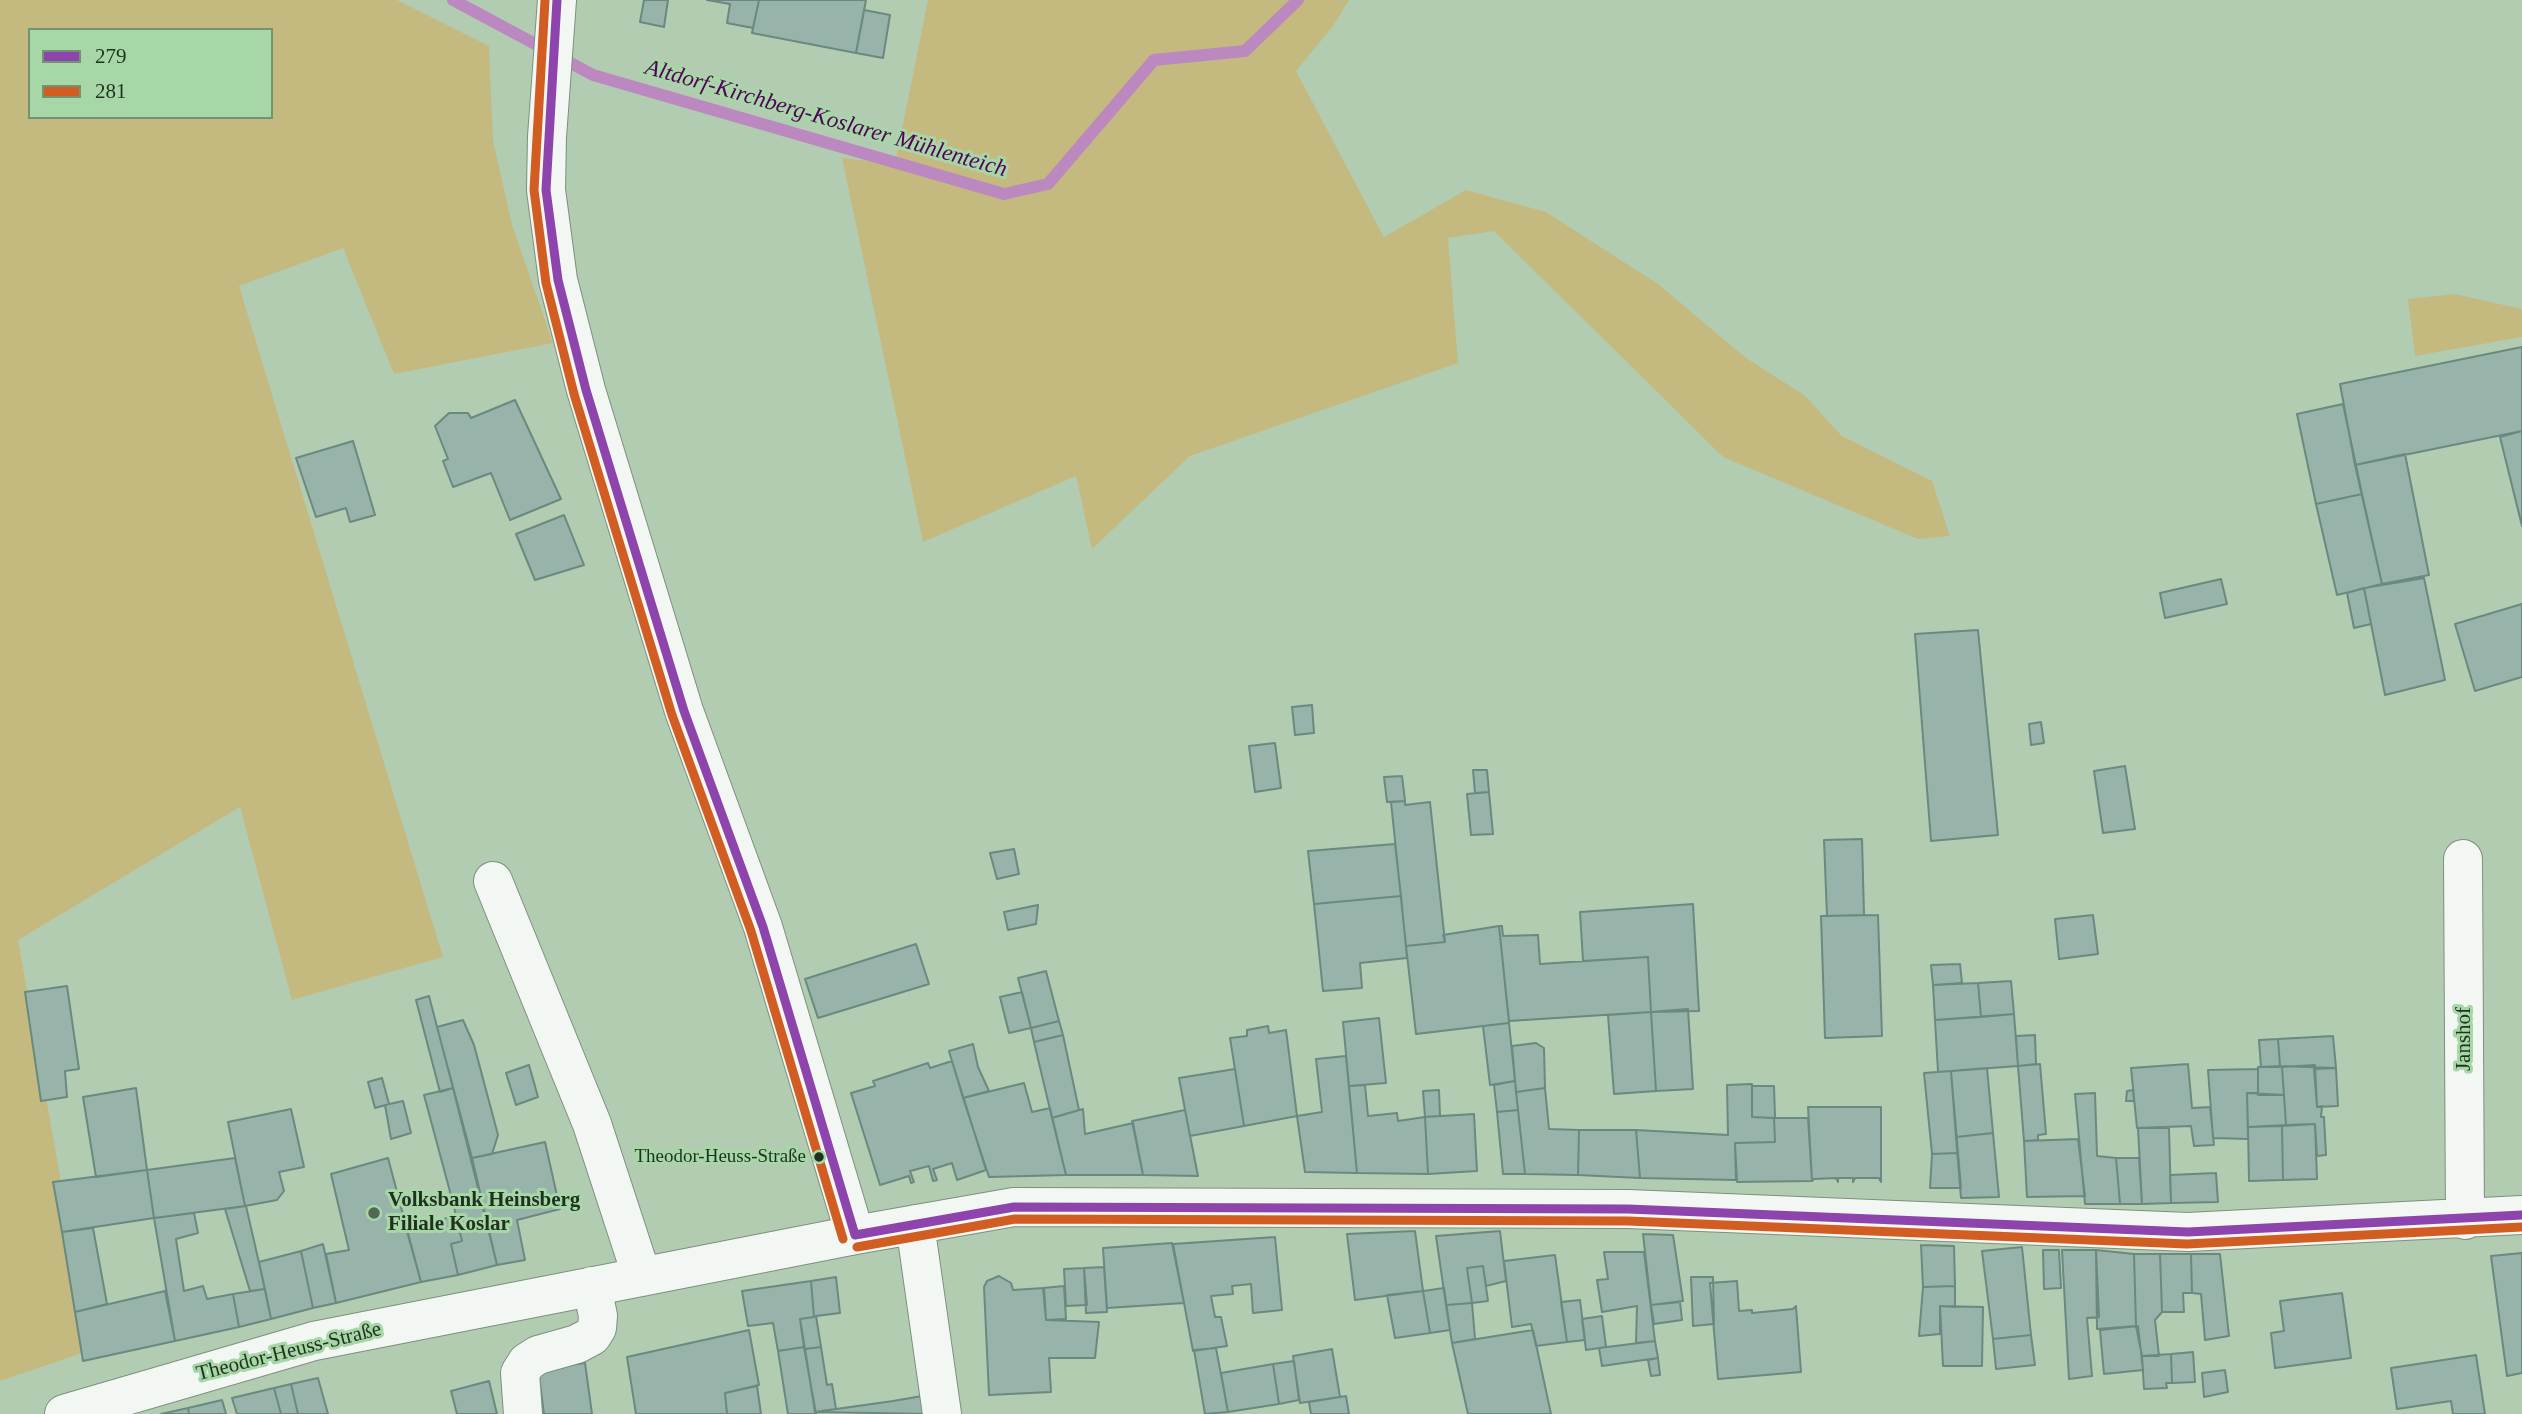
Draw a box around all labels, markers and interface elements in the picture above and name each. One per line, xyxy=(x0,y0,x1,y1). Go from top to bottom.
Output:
legend xyxy=(28,28,273,119)
text: 279 xyxy=(95,44,127,68)
water label: Altdorf-Kirchberg-Koslarer Mühlenteich xyxy=(642,54,1010,184)
text: 281 xyxy=(95,79,127,103)
street label: Janshof xyxy=(2451,1007,2477,1071)
place label: Theodor-Heuss-Straße xyxy=(634,1146,806,1168)
marker: Theodor-Heuss-Straße xyxy=(812,1150,826,1164)
place label: Volksbank Heinsberg Filiale Koslar xyxy=(388,1188,580,1238)
marker: Volksbank Heinsberg Filiale Koslar xyxy=(366,1205,382,1221)
street label: Theodor-Heuss-Straße xyxy=(194,1317,384,1387)

